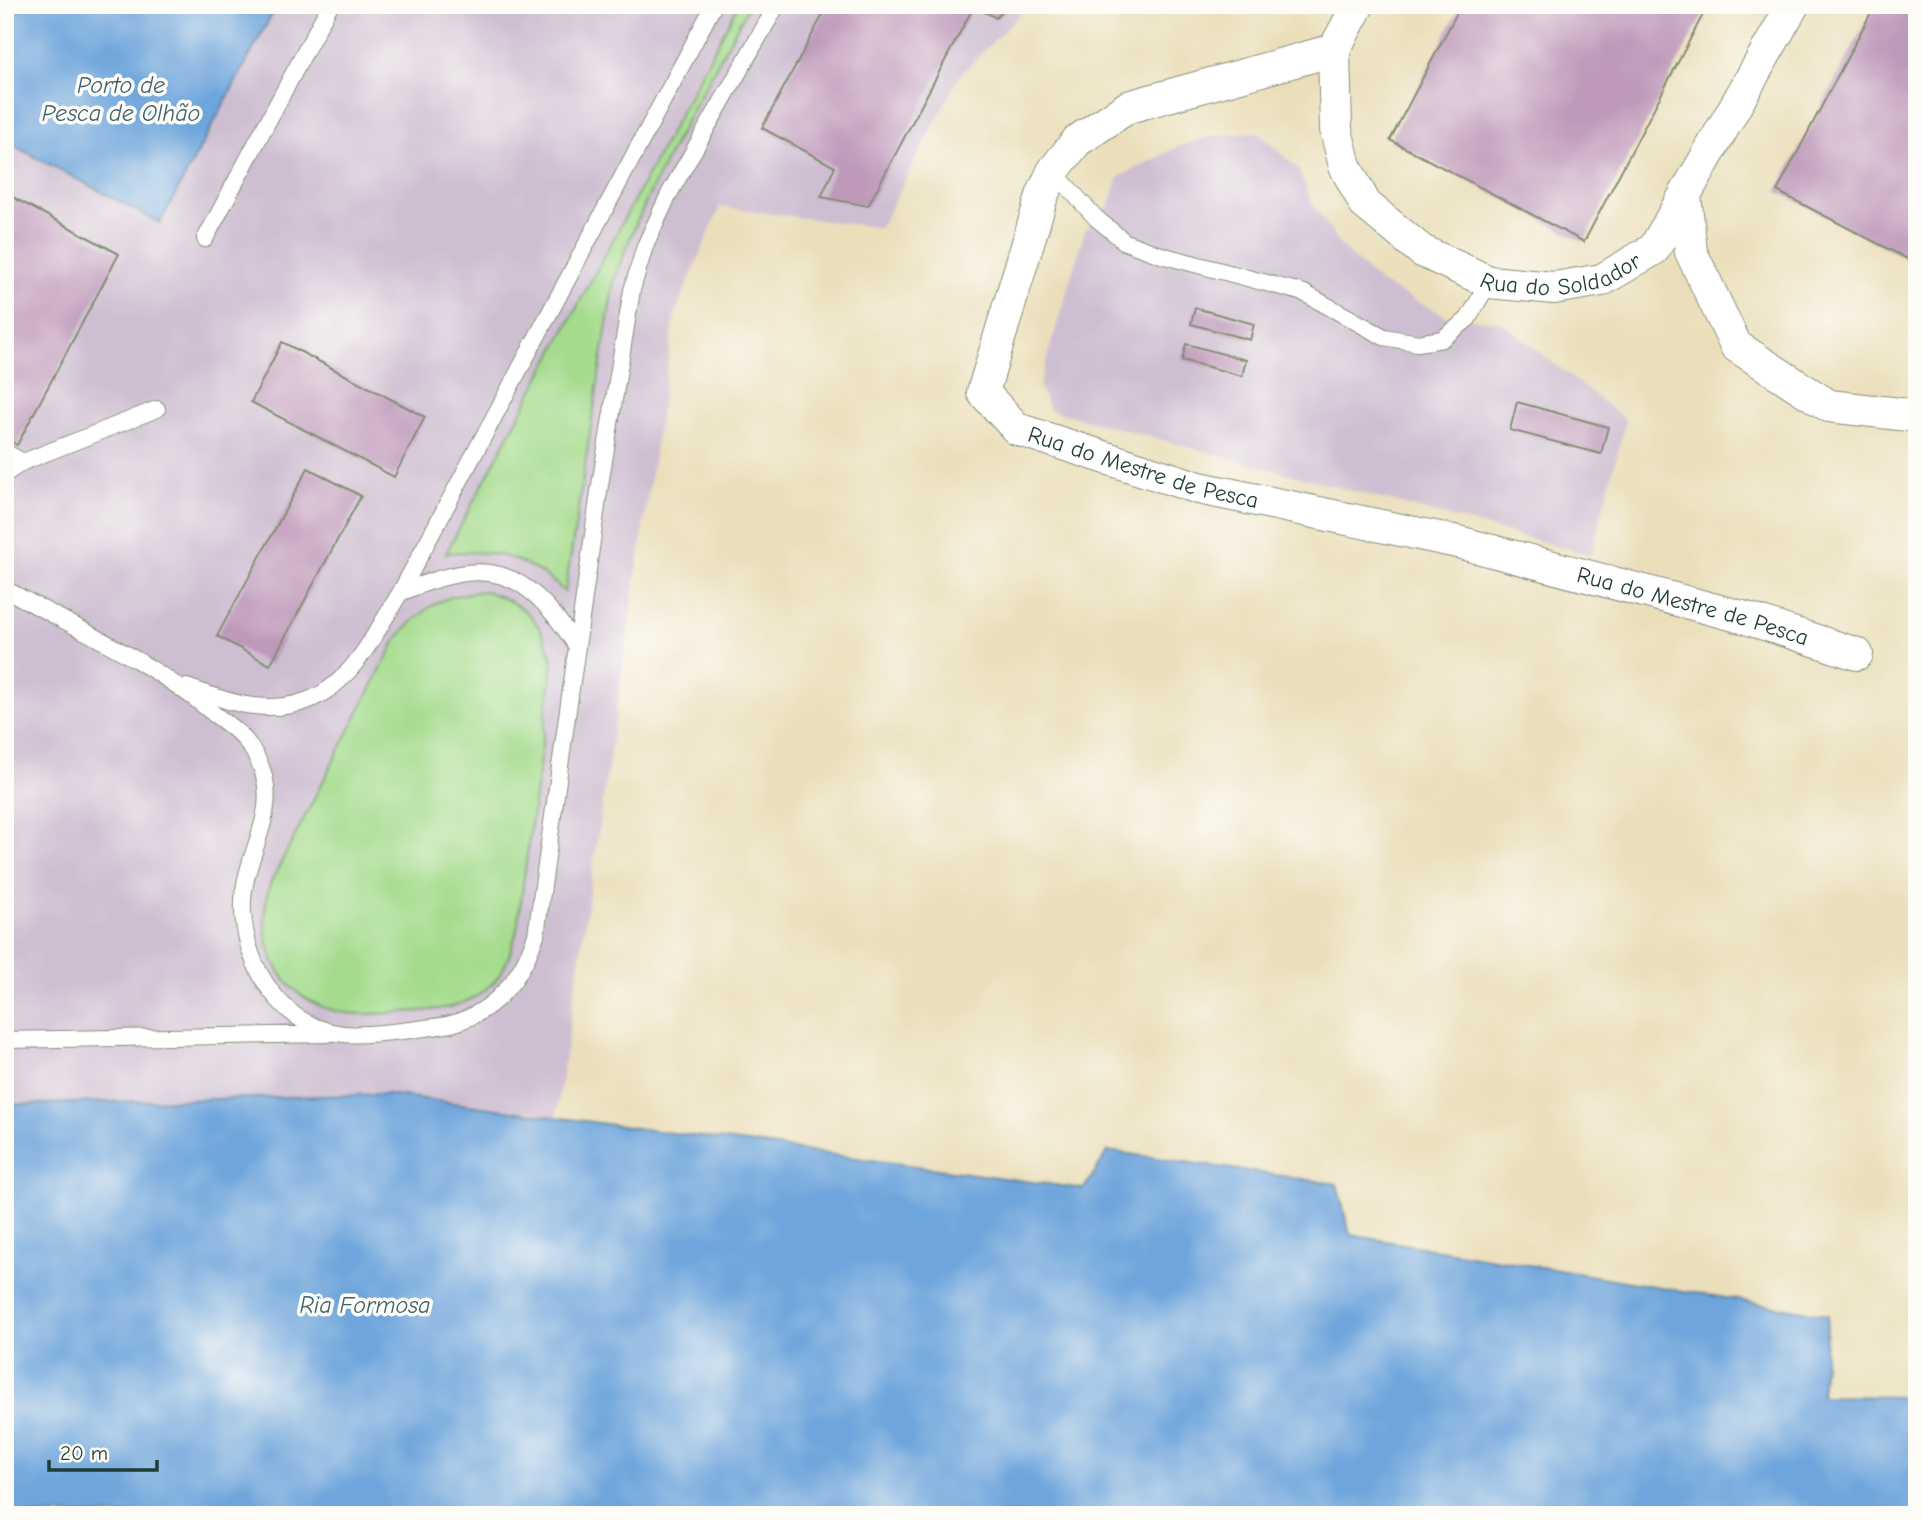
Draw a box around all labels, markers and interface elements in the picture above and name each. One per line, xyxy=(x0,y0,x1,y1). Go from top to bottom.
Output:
water label: Porto de Pesca de Olhão xyxy=(42,71,200,127)
street label: Rua do Soldador xyxy=(1476,246,1646,302)
street label: Rua do Mestre de Pesca xyxy=(1025,420,1261,514)
street label: Rua do Mestre de Pesca xyxy=(1574,561,1812,651)
water label: Ria Formosa xyxy=(300,1291,430,1319)
scale bar xyxy=(49,1429,158,1473)
text: 20 m xyxy=(60,1441,108,1465)

